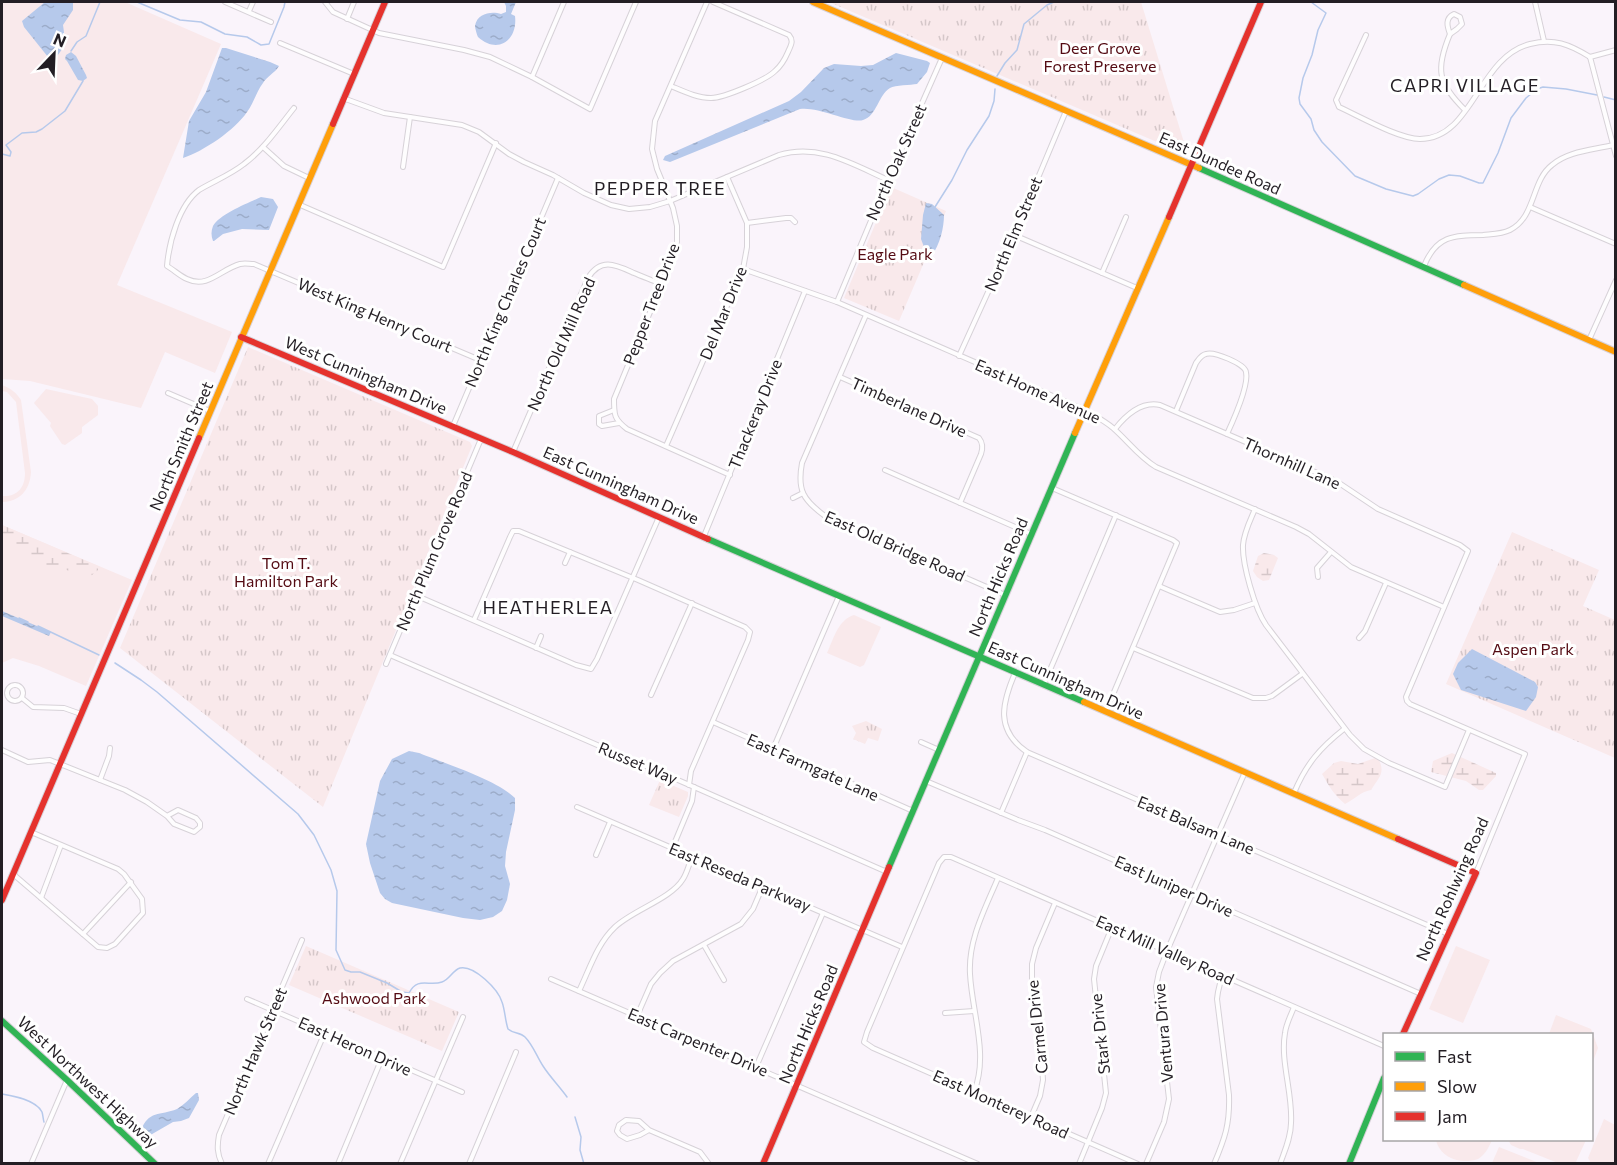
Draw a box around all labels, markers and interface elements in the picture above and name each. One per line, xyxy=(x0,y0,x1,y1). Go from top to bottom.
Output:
north arrow xyxy=(24,24,84,84)
text: N xyxy=(51,29,69,51)
park label: Deer Grove Forest Preserve xyxy=(1044,38,1156,75)
district label: CAPRI VILLAGE xyxy=(1390,74,1540,96)
street label: North Oak Street xyxy=(861,100,930,223)
street label: East Dundee Road xyxy=(1156,127,1284,198)
street label: North Elm Street xyxy=(980,173,1045,294)
district label: PEPPER TREE xyxy=(594,177,726,199)
street label: North King Charles Court xyxy=(460,214,549,390)
street label: Pepper Tree Drive xyxy=(619,240,682,367)
park label: Eagle Park xyxy=(857,244,933,263)
street label: Del Mar Drive xyxy=(695,263,750,362)
street label: West King Henry Court xyxy=(295,273,456,356)
street label: North Old Mill Road xyxy=(523,274,599,414)
street label: West Cunningham Drive xyxy=(282,332,450,417)
street label: East Home Avenue xyxy=(973,354,1104,427)
street label: Thackeray Drive xyxy=(724,356,785,472)
street label: Timberlane Drive xyxy=(849,373,970,441)
street label: North Smith Street xyxy=(145,378,216,513)
street label: Thornhill Lane xyxy=(1241,433,1344,492)
street label: East Cunningham Drive xyxy=(541,442,702,527)
street label: North Plum Grove Road xyxy=(391,468,476,633)
street label: East Old Bridge Road xyxy=(822,506,968,585)
street label: North Hicks Road xyxy=(964,515,1031,639)
park label: Tom T. Hamilton Park xyxy=(234,553,338,590)
district label: HEATHERLEA xyxy=(482,596,614,618)
street label: East Cunningham Drive xyxy=(986,637,1147,722)
park label: Aspen Park xyxy=(1492,639,1574,658)
street label: East Farmgate Lane xyxy=(744,729,882,804)
street label: Russet Way xyxy=(596,737,681,788)
street label: East Balsam Lane xyxy=(1135,791,1258,858)
street label: North Rohlwing Road xyxy=(1411,814,1492,963)
street label: East Reseda Parkway xyxy=(666,838,814,915)
street label: East Juniper Drive xyxy=(1112,851,1236,920)
street label: East Mill Valley Road xyxy=(1093,911,1237,989)
street label: North Hicks Road xyxy=(774,962,841,1086)
street label: Carmel Drive xyxy=(1022,979,1051,1075)
street label: Ventura Drive xyxy=(1149,983,1176,1083)
street label: North Hawk Street xyxy=(219,984,290,1117)
park label: Ashwood Park xyxy=(322,988,427,1007)
street label: Stark Drive xyxy=(1086,993,1113,1075)
street label: East Carpenter Drive xyxy=(625,1003,771,1080)
street label: West Northwest Highway xyxy=(14,1012,162,1152)
street label: East Heron Drive xyxy=(296,1012,415,1079)
legend xyxy=(1383,1033,1593,1141)
text: Fast xyxy=(1437,1045,1472,1067)
street label: East Monterey Road xyxy=(930,1065,1072,1142)
text: Slow xyxy=(1437,1075,1477,1097)
text: Jam xyxy=(1437,1105,1467,1127)

